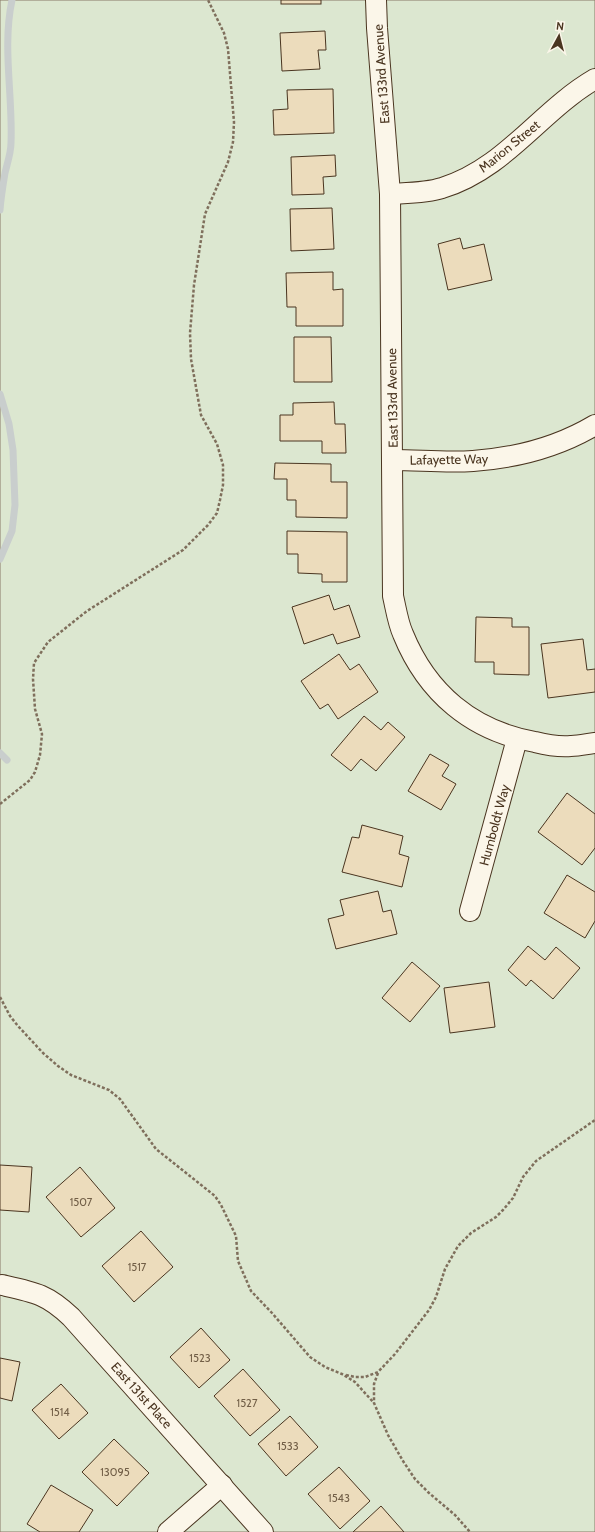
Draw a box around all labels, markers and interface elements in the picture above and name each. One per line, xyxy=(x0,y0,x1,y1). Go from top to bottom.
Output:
north arrow xyxy=(539,16,579,56)
text: N xyxy=(556,19,565,33)
street label: East 133rd Avenue xyxy=(370,23,392,124)
street label: Marion Street xyxy=(475,116,543,176)
street label: East 133rd Avenue xyxy=(383,348,401,448)
street label: Lafayette Way xyxy=(410,450,489,468)
street label: Humboldt Way xyxy=(475,782,513,867)
house number: 1507 xyxy=(70,1195,93,1209)
house number: 1517 xyxy=(128,1260,147,1274)
house number: 1523 xyxy=(189,1351,211,1365)
street label: East 131st Place xyxy=(108,1359,176,1432)
house number: 1527 xyxy=(237,1396,258,1410)
house number: 1514 xyxy=(50,1405,70,1419)
house number: 1533 xyxy=(277,1439,299,1453)
house number: 13095 xyxy=(100,1465,130,1479)
house number: 1543 xyxy=(328,1491,350,1505)

